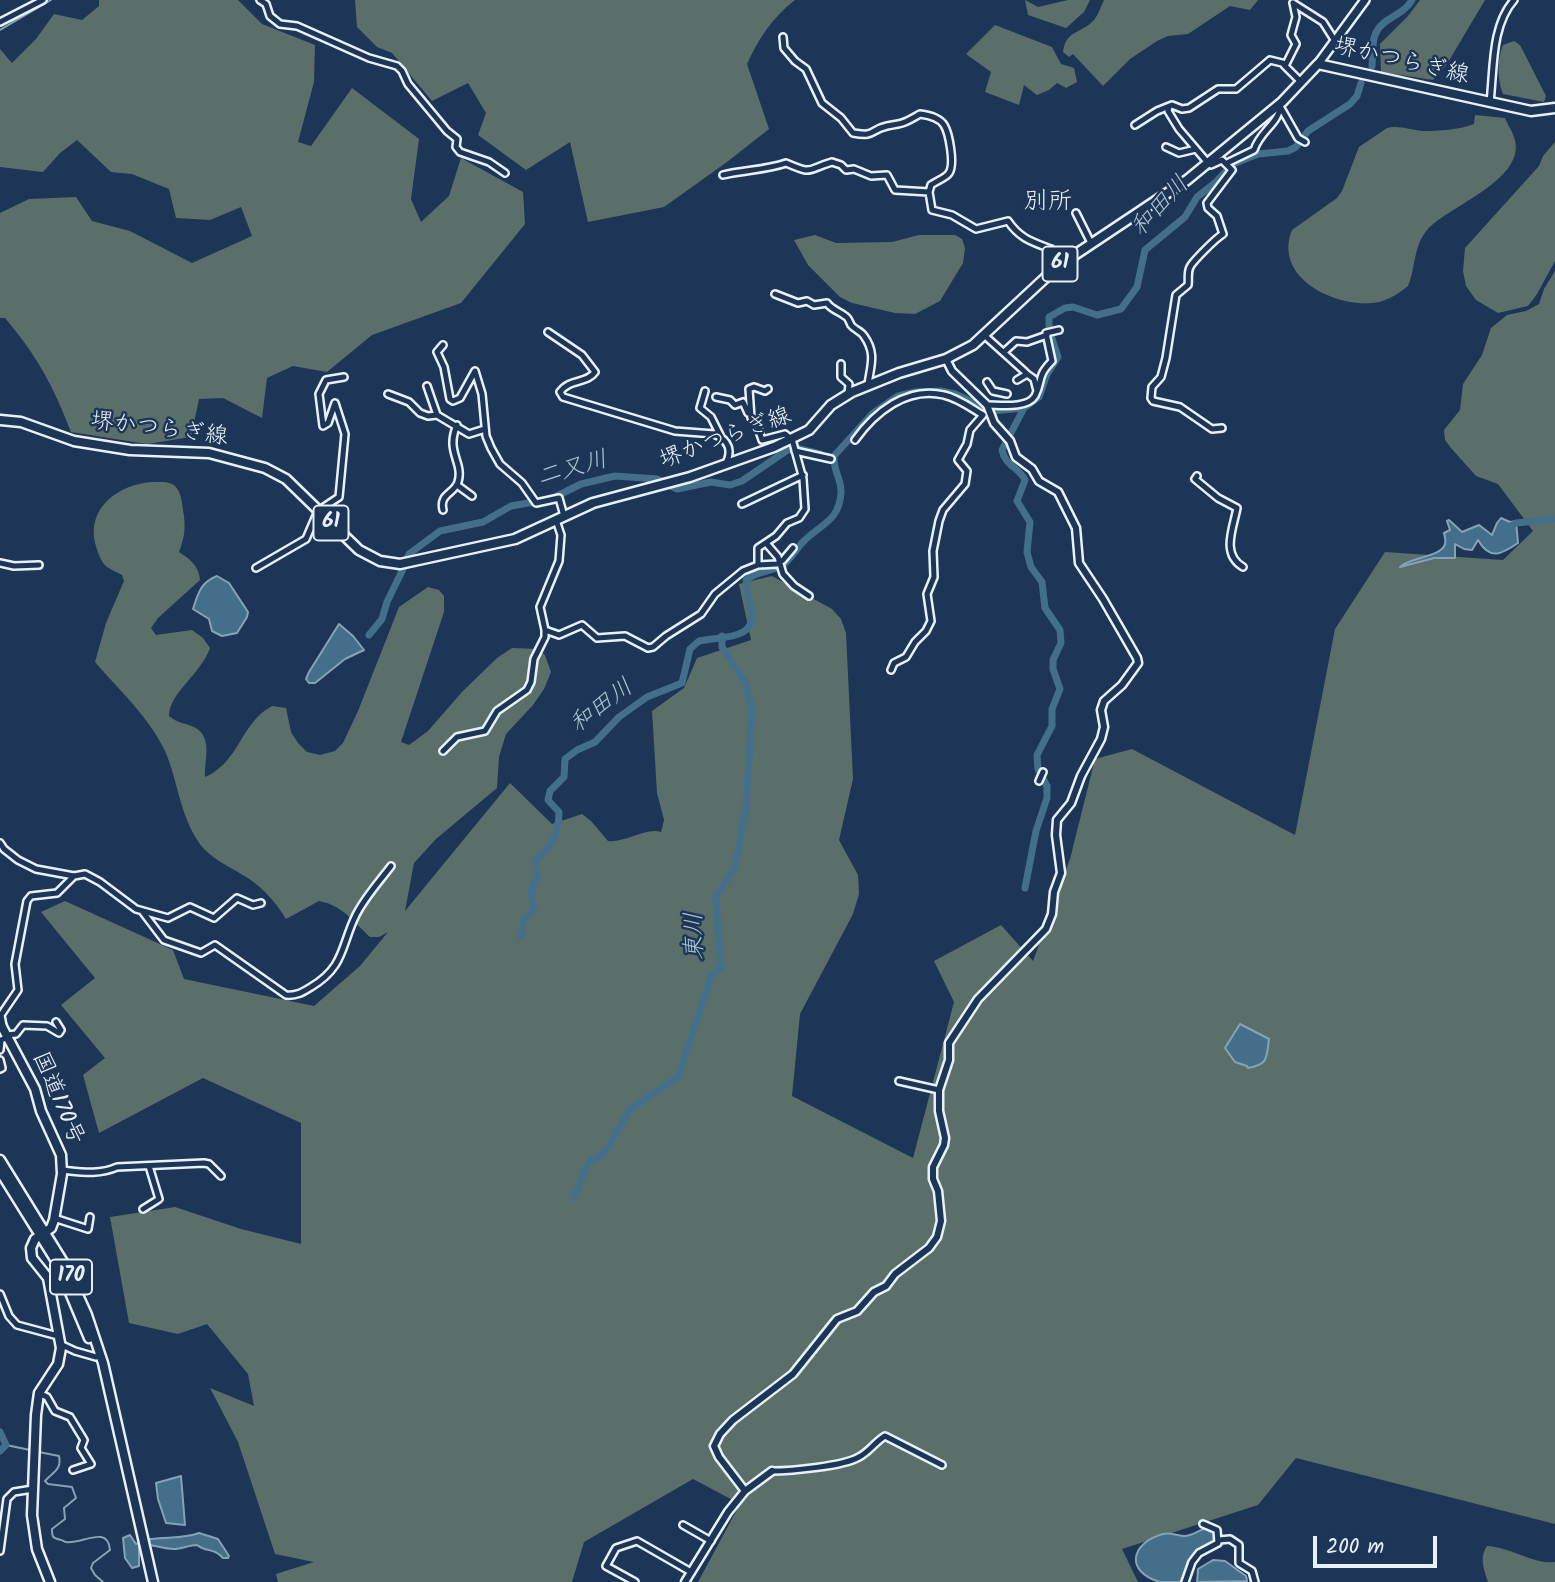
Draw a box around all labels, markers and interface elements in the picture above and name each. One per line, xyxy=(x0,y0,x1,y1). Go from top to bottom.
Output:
street label: 堺かつらぎ線 xyxy=(1331,34,1471,92)
water label: 和田川 xyxy=(1127,172,1197,244)
district label: 別所 xyxy=(1024,190,1072,218)
road number: 61 xyxy=(1042,246,1078,282)
street label: 堺かつらぎ線 xyxy=(656,403,796,477)
street label: 堺かつらぎ線 xyxy=(89,409,229,453)
water label: 二又川 xyxy=(534,447,612,495)
road number: 61 xyxy=(314,505,348,540)
water label: 和田川 xyxy=(566,675,640,741)
water label: 東川 xyxy=(682,912,712,960)
street label: 国道170号 xyxy=(24,1048,88,1150)
road number: 170 xyxy=(50,1260,92,1294)
scale bar xyxy=(1317,1522,1441,1566)
text: 200 m xyxy=(1326,1531,1384,1564)

